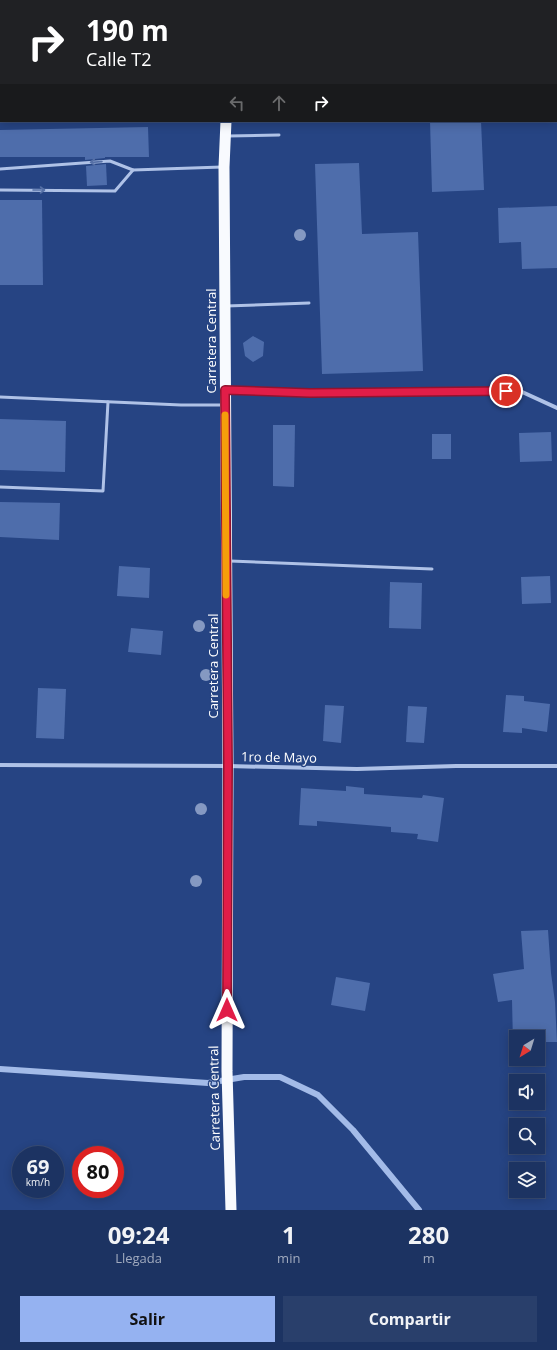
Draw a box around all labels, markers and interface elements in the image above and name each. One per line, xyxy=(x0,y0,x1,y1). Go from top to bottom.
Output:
text: 190 m xyxy=(86,11,169,49)
icon: right xyxy=(20,16,72,68)
text: Calle T2 xyxy=(86,47,151,71)
icon: left xyxy=(226,92,248,114)
icon: ahead xyxy=(268,92,290,114)
icon: right xyxy=(310,92,332,114)
one-way arrow xyxy=(90,159,103,166)
one-way arrow xyxy=(32,186,45,194)
street label: Carretera Central xyxy=(202,288,220,394)
pin xyxy=(489,374,523,408)
icon: arrive xyxy=(495,380,517,402)
street label: Carretera Central xyxy=(204,613,222,719)
street label: 1ro de Mayo xyxy=(241,747,317,767)
position arrow xyxy=(206,989,248,1031)
north arrow xyxy=(509,1030,545,1066)
map controls xyxy=(509,1030,545,1198)
street label: Carretera Central xyxy=(204,1045,224,1151)
button: sound xyxy=(509,1074,545,1110)
button: search xyxy=(509,1118,545,1154)
speed limit sign: 80 xyxy=(72,1146,124,1198)
text: 69 xyxy=(27,1153,49,1180)
button: layers xyxy=(509,1162,545,1198)
text: km/h xyxy=(26,1175,50,1189)
text: 09:24 xyxy=(108,1218,169,1251)
text: 1 xyxy=(282,1218,296,1251)
text: 280 xyxy=(408,1218,449,1251)
text: Llegada xyxy=(115,1249,162,1267)
text: min xyxy=(277,1249,300,1267)
text: m xyxy=(423,1249,435,1267)
button: Salir xyxy=(20,1296,275,1342)
button: Compartir xyxy=(283,1296,537,1342)

